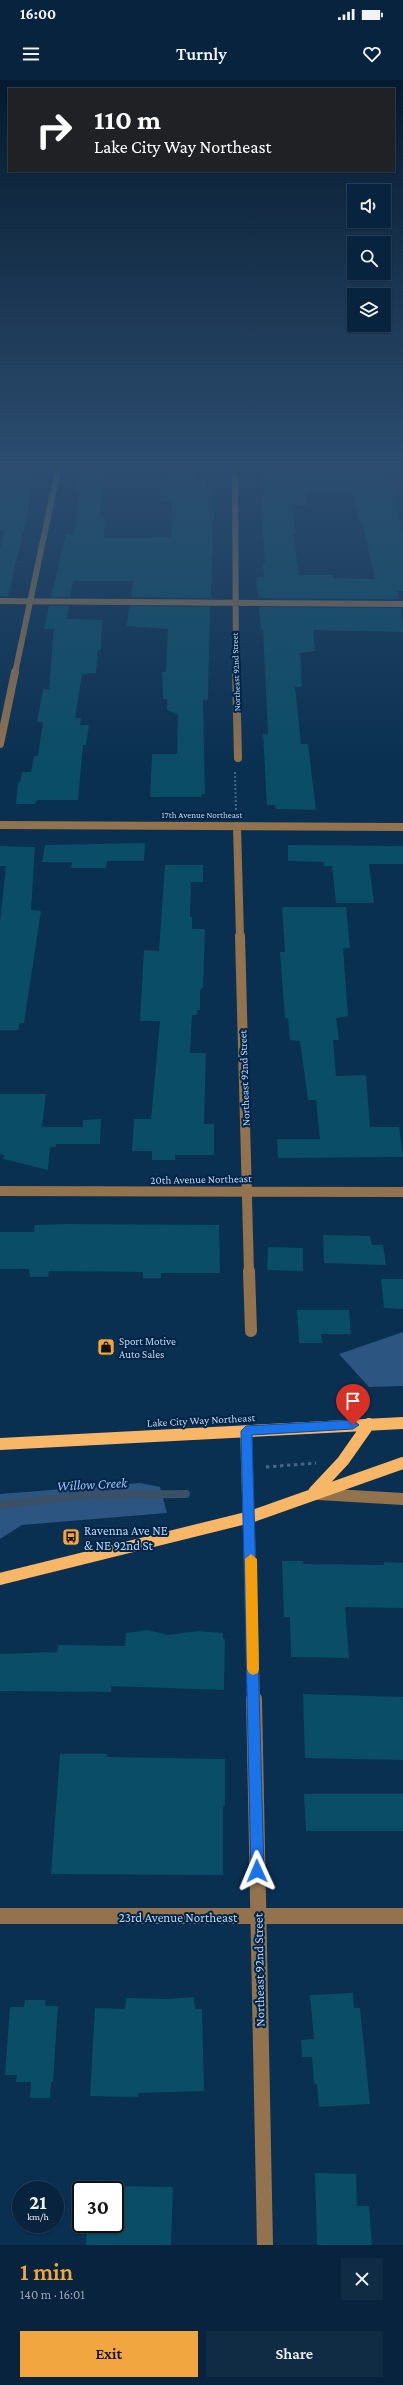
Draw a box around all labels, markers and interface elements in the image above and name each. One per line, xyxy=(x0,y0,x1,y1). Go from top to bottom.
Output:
text: 16:00 xyxy=(20,6,56,22)
icon: menu xyxy=(20,43,42,65)
icon: heart xyxy=(361,43,383,65)
text: Turnly xyxy=(176,44,227,64)
icon: right xyxy=(28,104,80,156)
text: 110 m xyxy=(94,104,161,135)
text: Lake City Way Northeast xyxy=(94,137,272,157)
map controls xyxy=(347,184,391,332)
button: sound xyxy=(347,184,391,228)
button: search xyxy=(347,236,391,280)
button: layers xyxy=(347,288,391,332)
street label: Northeast 92nd Street xyxy=(230,631,242,712)
street label: 17th Avenue Northeast xyxy=(162,810,243,820)
street label: Northeast 92nd Street xyxy=(236,1029,252,1126)
street label: 20th Avenue Northeast xyxy=(150,1172,252,1186)
place label: Sport Motive Auto Sales xyxy=(119,1335,176,1360)
shop icon: Sport Motive Auto Sales xyxy=(96,1337,116,1357)
pin xyxy=(336,1384,370,1425)
icon: arrive xyxy=(342,1390,364,1412)
street label: Lake City Way Northeast xyxy=(147,1411,256,1430)
water label: Willow Creek xyxy=(56,1474,128,1494)
place label: Ravenna Ave NE & NE 92nd St xyxy=(84,1523,168,1553)
bus stop icon: Ravenna Ave NE & NE 92nd St xyxy=(61,1527,81,1547)
position arrow xyxy=(236,1850,278,1892)
street label: 23rd Avenue Northeast xyxy=(119,1910,238,1925)
street label: Northeast 92nd Street xyxy=(250,1912,267,2027)
speed limit sign: 30 xyxy=(72,2181,124,2233)
text: 21 xyxy=(29,2191,47,2213)
text: km/h xyxy=(27,2211,49,2222)
text: 1 min xyxy=(20,2258,73,2285)
button: close xyxy=(341,2258,383,2300)
text: 140 m · 16:01 xyxy=(20,2287,85,2302)
button: Exit xyxy=(20,2331,198,2377)
button: Share xyxy=(206,2331,383,2377)

